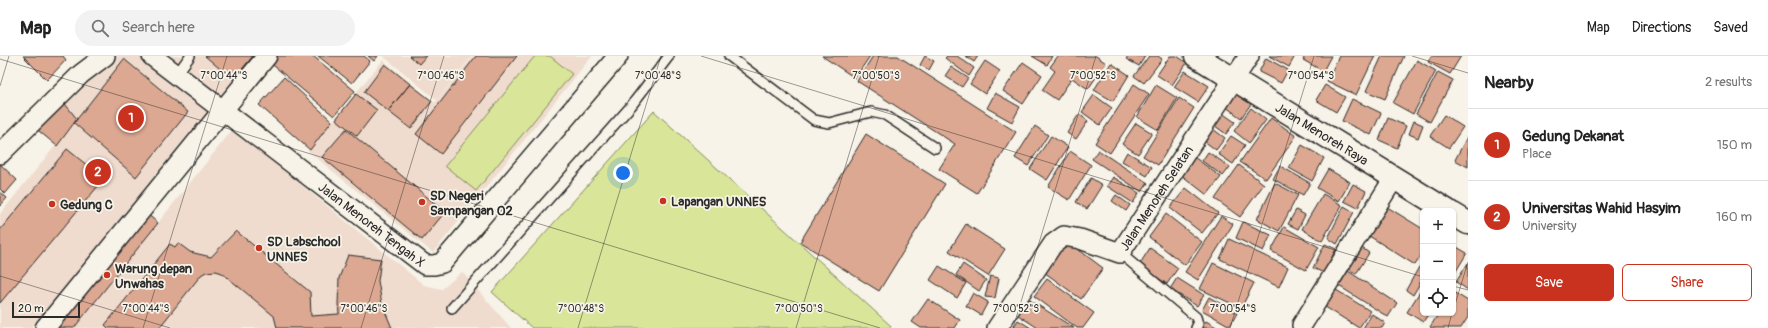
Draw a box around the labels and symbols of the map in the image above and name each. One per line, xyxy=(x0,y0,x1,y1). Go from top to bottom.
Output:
text: 7°00'44"S xyxy=(201,70,248,82)
text: 7°00'46"S xyxy=(418,70,465,82)
text: 7°00'48"S xyxy=(635,70,681,82)
text: 7°00'50"S xyxy=(852,70,900,82)
text: 7°00'52"S xyxy=(1070,70,1116,82)
text: 7°00'54"S xyxy=(1288,70,1334,82)
street label: Jalan Menoreh Raya xyxy=(1272,100,1371,169)
pin: 1 xyxy=(118,103,144,133)
street label: Jalan Menoreh Selatan xyxy=(1117,143,1197,254)
pin: 2 xyxy=(85,157,111,187)
your location xyxy=(613,163,633,183)
street label: Jalan Menoreh Tengah X xyxy=(315,179,428,271)
place label: SD Negeri Sampangan 02 xyxy=(430,188,513,219)
place label: Lapangan UNNES xyxy=(671,194,767,210)
marker: Lapangan UNNES xyxy=(658,196,668,206)
place label: Gedung C xyxy=(60,197,113,213)
marker: SD Negeri Sampangan 02 xyxy=(417,197,427,207)
marker: Gedung C xyxy=(47,199,57,209)
place label: SD Labschool UNNES xyxy=(267,234,341,265)
marker: SD Labschool UNNES xyxy=(254,243,264,253)
place label: Warung depan Unwahas xyxy=(115,261,193,292)
marker: Warung depan Unwahas xyxy=(102,270,112,280)
scale bar xyxy=(12,300,80,319)
text: 7°00'44"S xyxy=(123,303,170,315)
text: 7°00'46"S xyxy=(341,303,388,315)
text: 7°00'48"S xyxy=(558,303,604,315)
text: 7°00'50"S xyxy=(775,303,823,315)
text: 7°00'52"S xyxy=(993,303,1039,315)
text: 7°00'54"S xyxy=(1210,303,1256,315)

